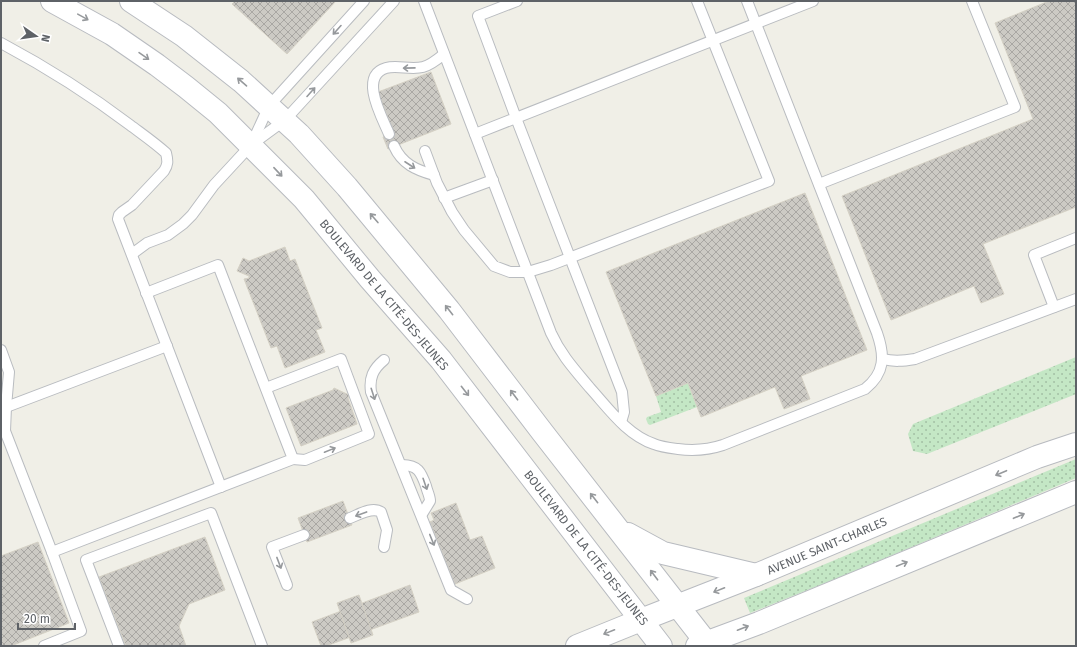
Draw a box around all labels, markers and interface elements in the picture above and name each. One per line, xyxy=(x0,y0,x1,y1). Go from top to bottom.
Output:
one-way arrow xyxy=(77,14,89,21)
north arrow xyxy=(16,16,56,56)
one-way arrow xyxy=(333,25,342,35)
text: N xyxy=(38,33,52,43)
one-way arrow xyxy=(139,52,150,60)
one-way arrow xyxy=(403,64,416,72)
one-way arrow xyxy=(237,77,247,87)
one-way arrow xyxy=(307,87,316,97)
one-way arrow xyxy=(404,161,415,169)
one-way arrow xyxy=(273,167,282,177)
one-way arrow xyxy=(370,213,379,224)
street label: BOULEVARD DE LA CITÉ-DES-JEUNES xyxy=(317,216,452,374)
one-way arrow xyxy=(445,305,454,316)
one-way arrow xyxy=(460,386,469,397)
one-way arrow xyxy=(370,387,377,400)
one-way arrow xyxy=(510,390,518,401)
one-way arrow xyxy=(324,445,336,453)
street label: BOULEVARD DE LA CITÉ-DES-JEUNES xyxy=(521,467,652,629)
one-way arrow xyxy=(995,469,1007,477)
one-way arrow xyxy=(422,477,429,490)
one-way arrow xyxy=(590,492,598,503)
one-way arrow xyxy=(356,510,368,518)
one-way arrow xyxy=(1012,511,1024,519)
street label: AVENUE SAINT-CHARLES xyxy=(765,514,889,578)
one-way arrow xyxy=(428,534,436,546)
one-way arrow xyxy=(275,557,283,569)
one-way arrow xyxy=(896,560,908,567)
one-way arrow xyxy=(650,570,659,581)
one-way arrow xyxy=(714,586,726,594)
scale bar xyxy=(18,605,75,631)
text: 20 m xyxy=(24,612,50,626)
one-way arrow xyxy=(737,624,749,632)
one-way arrow xyxy=(603,629,615,637)

